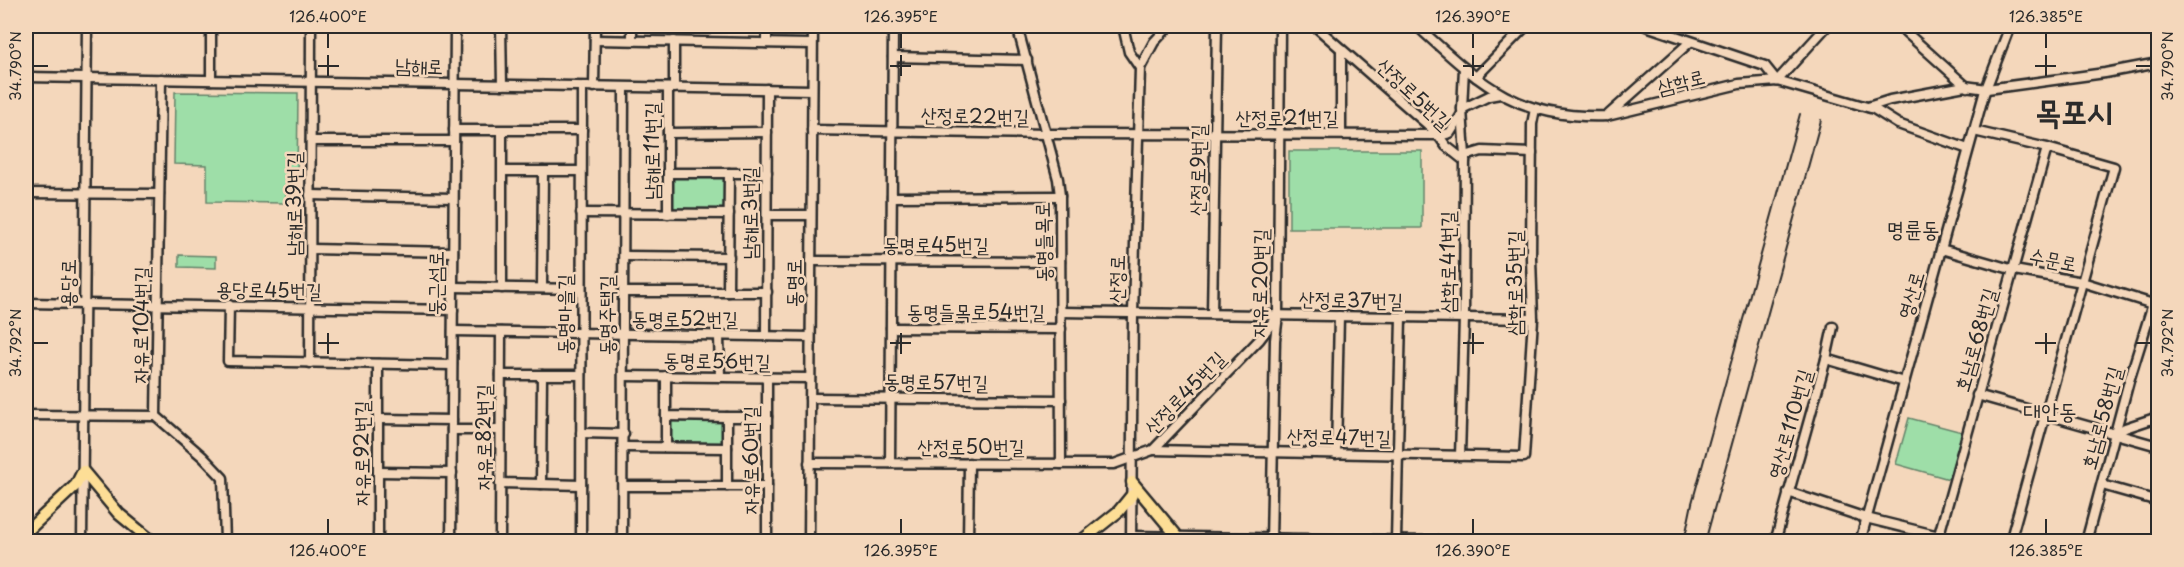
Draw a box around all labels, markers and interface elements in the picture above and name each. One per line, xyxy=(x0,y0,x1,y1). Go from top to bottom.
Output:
text: 126.400°E xyxy=(289,4,367,27)
text: 126.395°E xyxy=(864,4,938,27)
text: 126.390°E xyxy=(1435,4,1511,27)
text: 126.385°E xyxy=(2009,4,2083,27)
text: 34.790°N xyxy=(3,31,26,101)
text: 34.790°N xyxy=(2155,31,2178,101)
street label: 남해로 xyxy=(394,49,444,81)
street label: 산정로5번길 xyxy=(1370,50,1459,136)
street label: 삼학로 xyxy=(1654,61,1708,101)
district label: 목포시 xyxy=(2035,86,2113,134)
street label: 산정로22번길 xyxy=(920,99,1030,131)
street label: 남해로11번길 xyxy=(636,102,666,200)
street label: 산정로21번길 xyxy=(1235,102,1339,132)
street label: 산정로9번길 xyxy=(1181,124,1213,216)
street label: 남해로39번길 xyxy=(278,152,308,256)
street label: 남해로3번길 xyxy=(734,166,764,260)
street label: 동명들목로 xyxy=(1026,202,1058,283)
street label: 삼학로41번길 xyxy=(1432,211,1462,313)
district label: 명륜동 xyxy=(1886,211,1940,244)
street label: 자유로20번길 xyxy=(1243,228,1275,338)
street label: 동명로45번길 xyxy=(883,229,989,259)
street label: 삼학로35번길 xyxy=(1499,230,1529,336)
street label: 수문로 xyxy=(2027,240,2080,278)
street label: 둥근섬로 xyxy=(420,251,450,315)
street label: 산정로 xyxy=(1101,255,1131,303)
street label: 용당로 xyxy=(52,259,82,307)
street label: 동명로 xyxy=(778,259,808,307)
street label: 자유로104번길 xyxy=(124,266,156,384)
street label: 영산로 xyxy=(1889,267,1931,322)
street label: 용당로45번길 xyxy=(216,273,322,305)
street label: 동명마을길 xyxy=(549,274,579,354)
street label: 동명주택길 xyxy=(591,275,621,355)
street label: 산정로37번길 xyxy=(1298,283,1404,315)
street label: 호남로68번길 xyxy=(1946,284,2004,395)
street label: 동명들목로54번길 xyxy=(907,296,1045,326)
street label: 동명로52번길 xyxy=(632,303,738,333)
text: 34.792°N xyxy=(3,309,26,377)
text: 34.792°N xyxy=(2155,309,2178,377)
street label: 동명로56번길 xyxy=(663,344,771,376)
street label: 산정로45번길 xyxy=(1137,344,1232,441)
street label: 호남로58번길 xyxy=(2073,363,2129,473)
street label: 동명로57번길 xyxy=(884,365,988,397)
street label: 영산로110번길 xyxy=(1759,365,1819,482)
street label: 자유로82번길 xyxy=(468,384,498,490)
district label: 대안동 xyxy=(2023,393,2077,426)
street label: 자유로92번길 xyxy=(346,400,376,506)
street label: 자유로60번길 xyxy=(735,405,765,515)
street label: 산정로47번길 xyxy=(1286,420,1392,452)
street label: 산정로50번길 xyxy=(917,431,1025,461)
text: 126.400°E xyxy=(289,538,367,561)
text: 126.395°E xyxy=(864,538,938,561)
text: 126.390°E xyxy=(1435,538,1511,561)
text: 126.385°E xyxy=(2009,538,2083,561)

